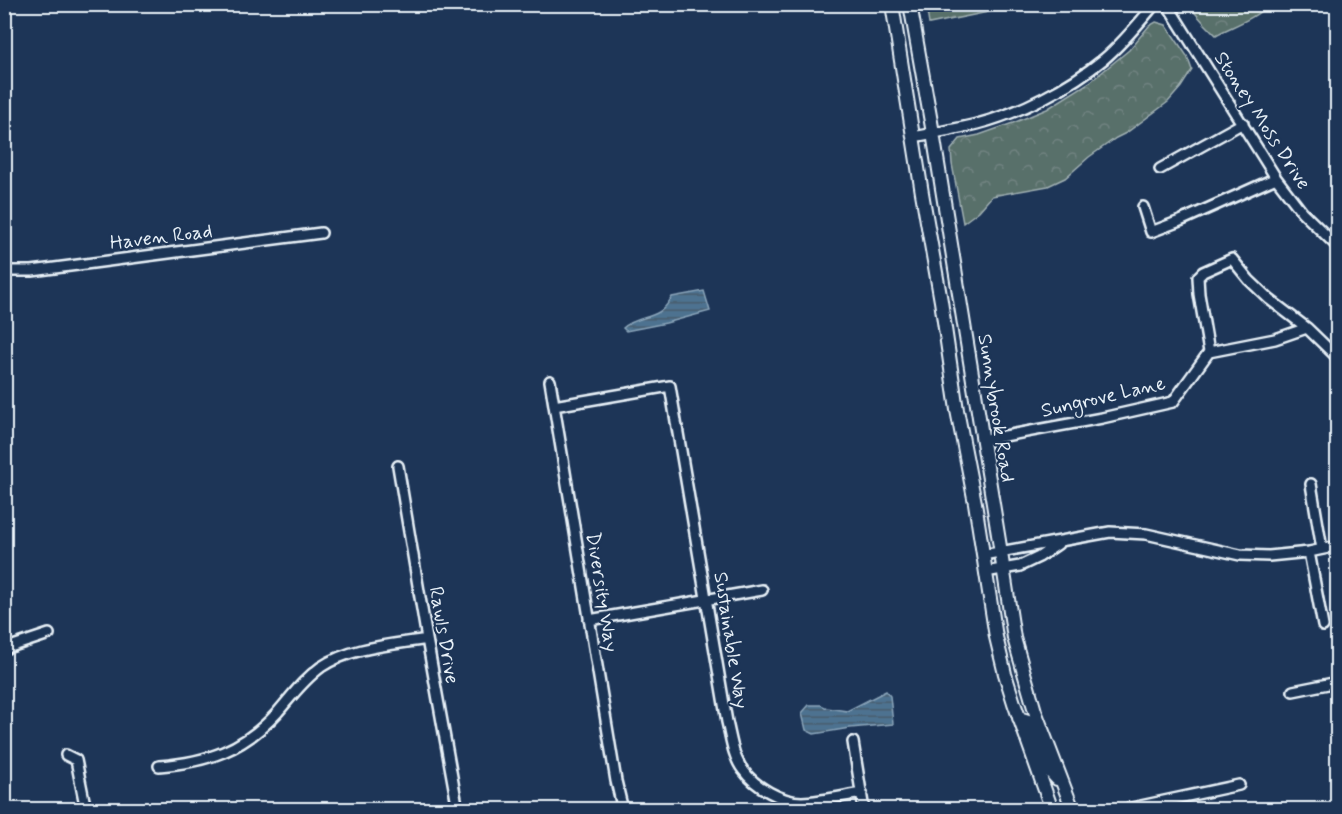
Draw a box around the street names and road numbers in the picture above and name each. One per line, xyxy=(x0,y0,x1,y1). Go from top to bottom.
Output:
street label: Stoney Moss Drive xyxy=(1207,47,1317,195)
street label: Haven Road xyxy=(108,218,214,257)
street label: Sunnybrook Road xyxy=(970,332,1021,484)
street label: Sungrove Lane xyxy=(1039,370,1168,426)
street label: Diversity Way xyxy=(579,530,624,654)
street label: Sustainable Way xyxy=(706,570,755,711)
street label: Rawls Drive xyxy=(422,584,465,686)

